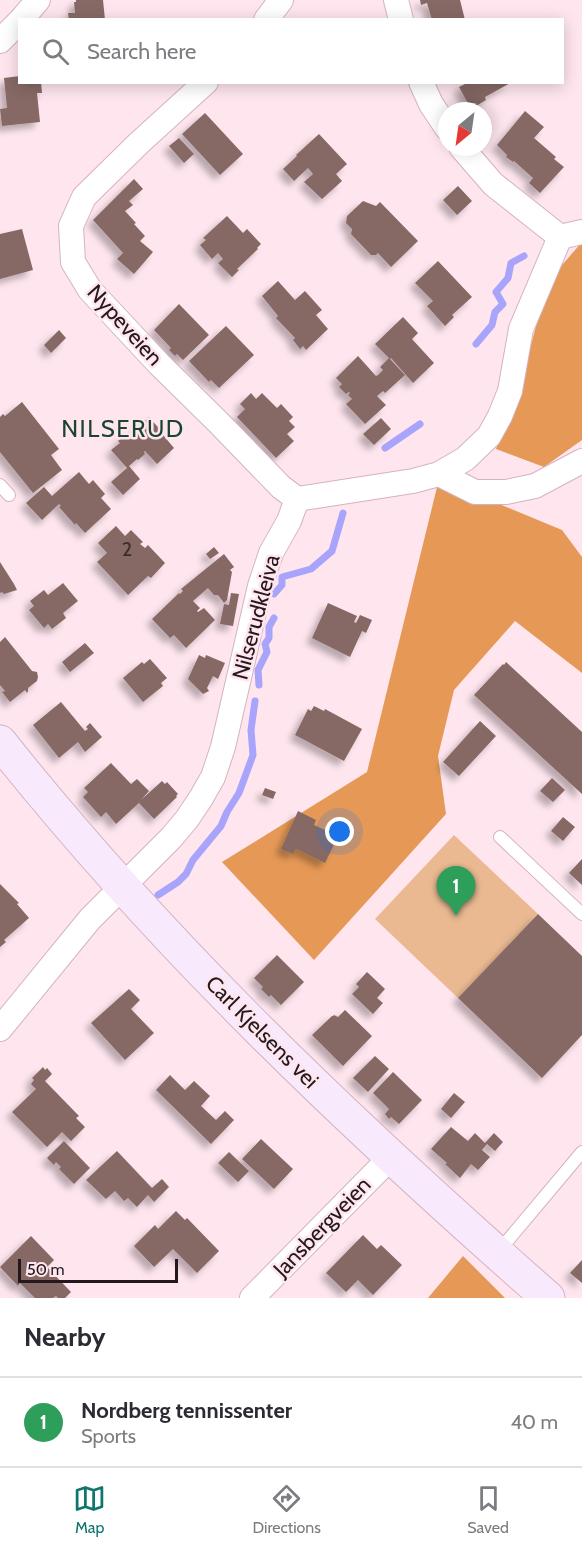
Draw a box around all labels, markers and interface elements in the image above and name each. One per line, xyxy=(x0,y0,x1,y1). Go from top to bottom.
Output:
search box xyxy=(18,18,564,84)
icon: search xyxy=(39,35,72,68)
text: Search here xyxy=(87,38,196,65)
north arrow xyxy=(438,102,492,156)
street label: Nypeveien xyxy=(82,279,168,371)
district label: NILSERUD xyxy=(61,414,185,443)
house number: 2 xyxy=(122,537,132,561)
street label: Nilserudkleiva xyxy=(226,551,286,682)
your location xyxy=(325,817,354,846)
pin: 1 xyxy=(436,866,476,916)
street label: Carl Kjelsens vei xyxy=(200,970,324,1094)
street label: Jansbergveien xyxy=(267,1171,376,1283)
scale bar xyxy=(18,1256,178,1284)
text: 50 m xyxy=(27,1260,64,1279)
text: Nearby xyxy=(24,1321,105,1353)
text: Nordberg tennissenter xyxy=(81,1397,292,1424)
text: 1 xyxy=(40,1410,47,1434)
text: 40 m xyxy=(510,1410,558,1434)
text: Sports xyxy=(81,1424,136,1448)
tab: Map xyxy=(73,1482,106,1537)
tab: Directions xyxy=(253,1482,321,1537)
tab: Saved xyxy=(467,1482,509,1537)

